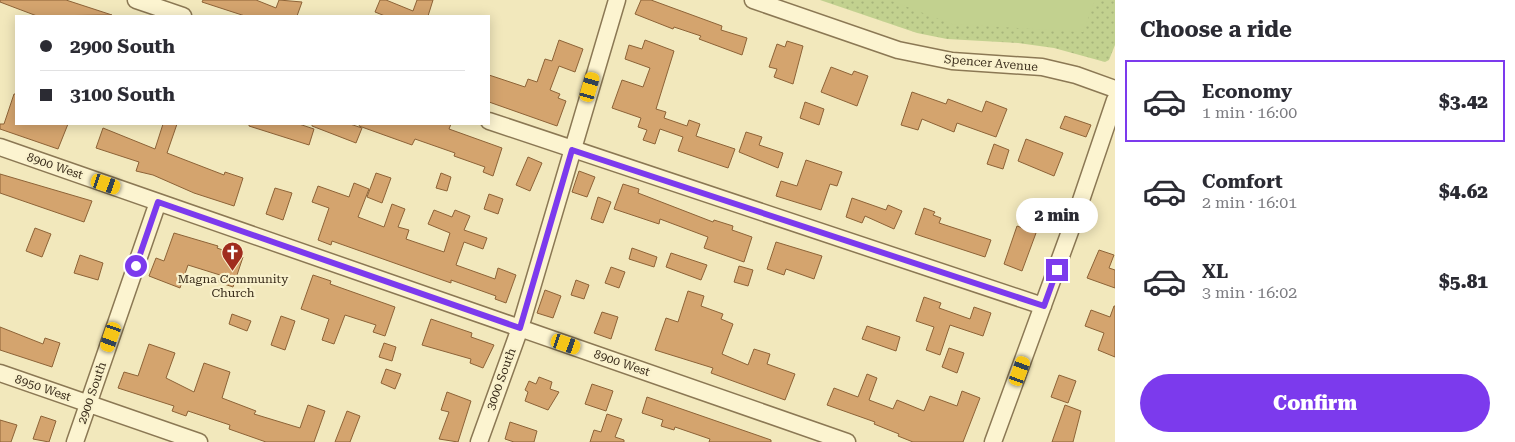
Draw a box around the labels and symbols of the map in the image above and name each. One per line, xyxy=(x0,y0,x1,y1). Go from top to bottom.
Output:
street label: Spencer Avenue xyxy=(944,52,1039,74)
car xyxy=(578,71,601,103)
street label: 8900 West xyxy=(25,150,85,182)
car xyxy=(89,172,122,196)
callout: 2 min xyxy=(1016,198,1098,232)
church icon: Magna Community Church xyxy=(221,240,245,271)
route start xyxy=(125,255,147,277)
route end xyxy=(1046,259,1068,281)
place label: Magna Community Church xyxy=(178,272,289,300)
car xyxy=(99,320,122,354)
car xyxy=(549,332,582,356)
street label: 3000 South xyxy=(483,346,519,412)
street label: 8900 West xyxy=(592,347,652,379)
car xyxy=(1007,354,1032,388)
street label: 2900 South xyxy=(75,360,109,426)
street label: 8950 West xyxy=(13,372,73,404)

